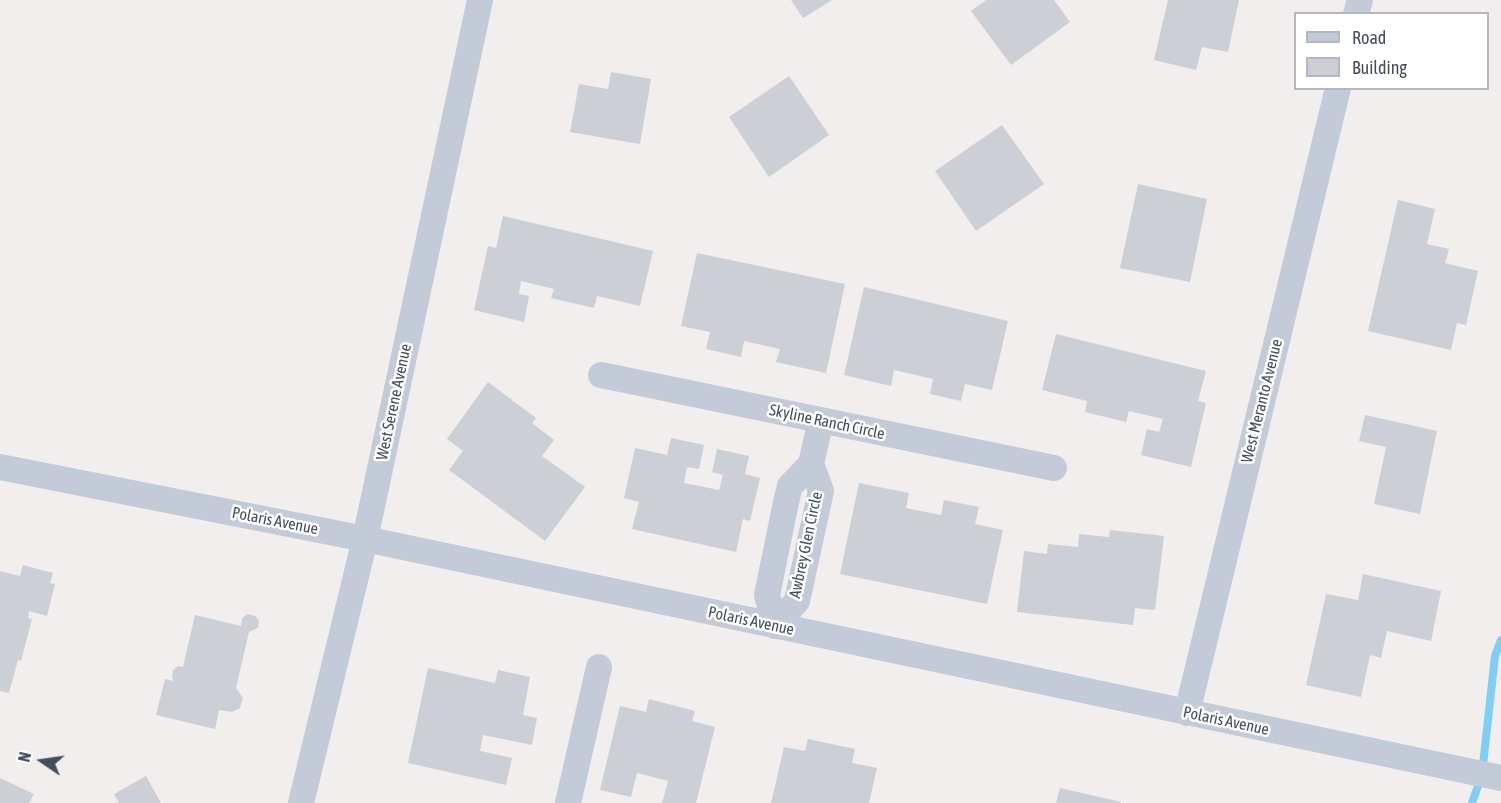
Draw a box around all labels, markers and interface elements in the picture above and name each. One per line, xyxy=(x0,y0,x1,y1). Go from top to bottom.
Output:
legend xyxy=(1294,12,1489,90)
text: Road xyxy=(1352,27,1386,48)
text: Building xyxy=(1352,57,1407,78)
street label: West Meranto Avenue xyxy=(1237,337,1287,465)
street label: West Serene Avenue xyxy=(372,342,416,462)
street label: Skyline Ranch Circle xyxy=(768,400,886,444)
street label: Awbrey Glen Circle xyxy=(785,490,827,600)
street label: Polaris Avenue xyxy=(230,503,320,539)
street label: Polaris Avenue xyxy=(706,603,796,639)
street label: Polaris Avenue xyxy=(1181,703,1271,739)
north arrow xyxy=(12,731,72,791)
text: N xyxy=(15,750,34,764)

